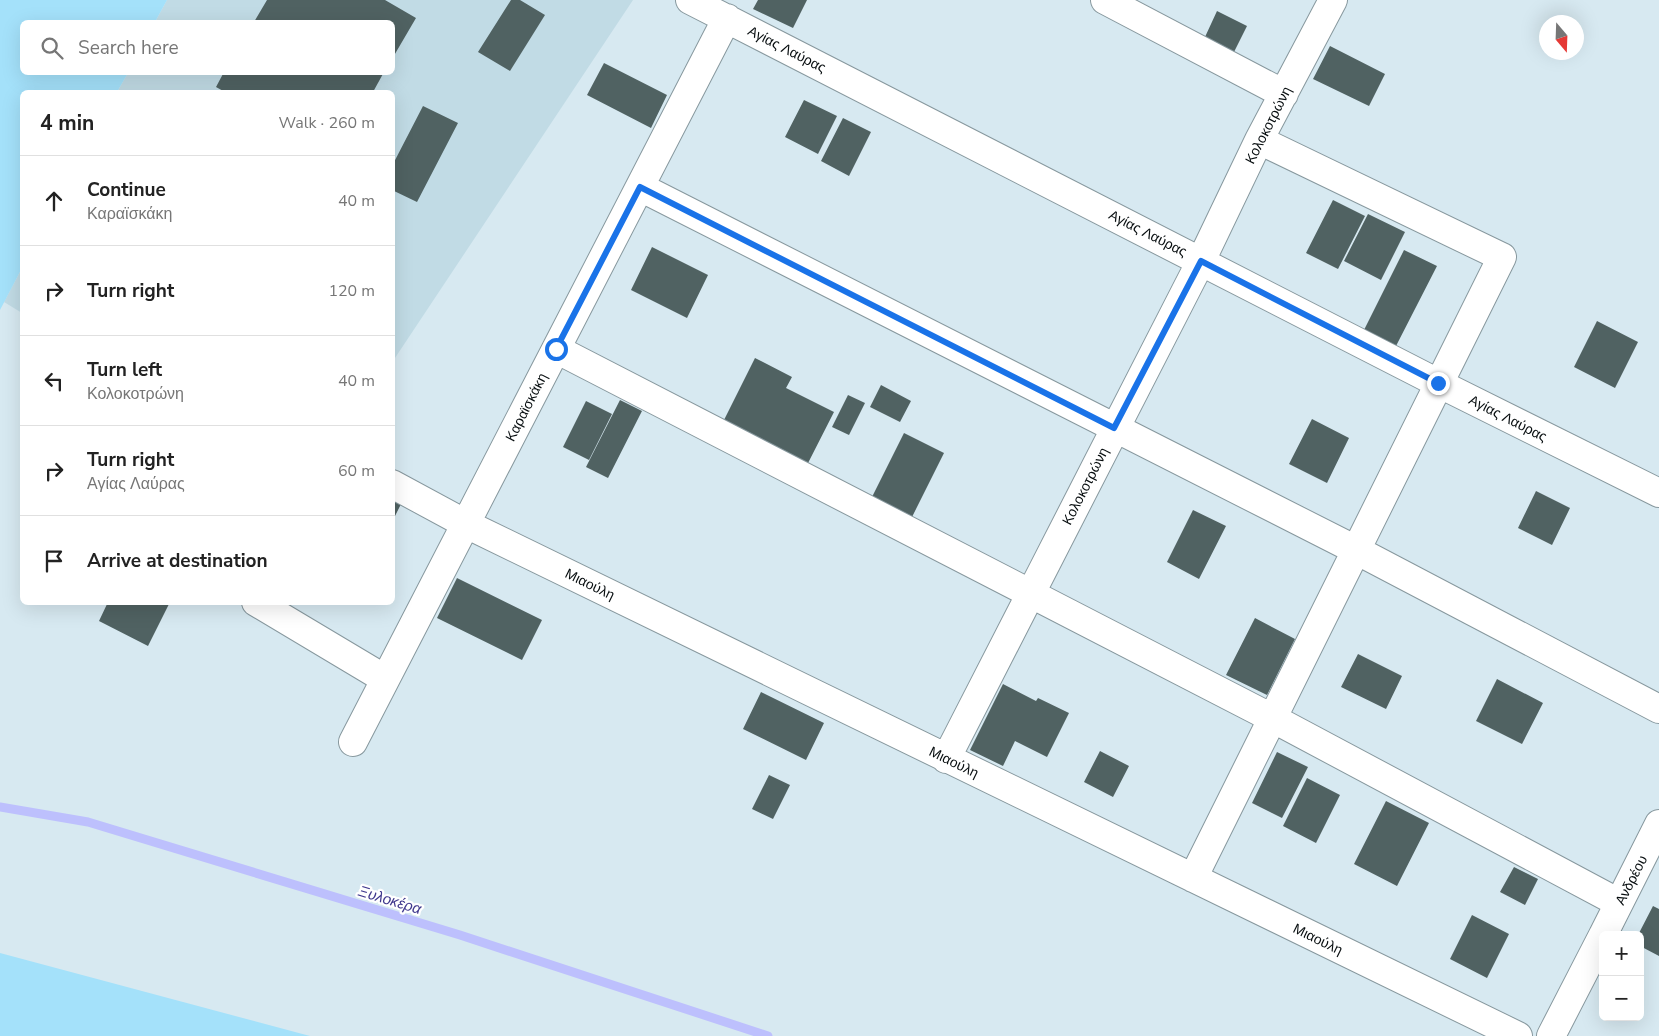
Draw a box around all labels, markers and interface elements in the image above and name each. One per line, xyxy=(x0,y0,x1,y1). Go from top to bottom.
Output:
north arrow xyxy=(1539,15,1584,60)
search box xyxy=(20,20,395,75)
street label: Αγίας Λαύρας xyxy=(744,22,829,77)
icon: search xyxy=(38,34,66,62)
text: Search here xyxy=(78,35,179,61)
street label: Κολοκοτρώνη xyxy=(1241,83,1296,167)
text: 4 min xyxy=(40,109,94,137)
text: Walk · 260 m xyxy=(279,112,375,134)
text: Continue xyxy=(87,177,166,203)
icon: ahead xyxy=(40,187,68,215)
text: 40 m xyxy=(338,190,375,212)
text: Καραϊσκάκη xyxy=(87,203,172,225)
street label: Αγίας Λαύρας xyxy=(1105,206,1190,261)
icon: right xyxy=(40,277,68,305)
text: Turn right xyxy=(87,278,174,304)
text: 120 m xyxy=(328,280,375,302)
route start xyxy=(545,338,568,361)
text: Turn left xyxy=(87,357,162,383)
icon: left xyxy=(40,367,68,395)
text: 40 m xyxy=(338,370,375,392)
street label: Καραϊσκάκη xyxy=(501,370,552,445)
route end xyxy=(1427,372,1450,395)
text: Κολοκοτρώνη xyxy=(87,383,184,405)
street label: Αγίας Λαύρας xyxy=(1465,391,1550,446)
street label: Κολοκοτρώνη xyxy=(1058,444,1113,528)
text: Turn right xyxy=(87,447,174,473)
icon: right xyxy=(40,457,68,485)
text: 60 m xyxy=(338,460,375,482)
text: Αγίας Λαύρας xyxy=(87,473,185,495)
icon: arrive xyxy=(40,547,68,575)
text: Arrive at destination xyxy=(87,548,268,574)
street label: Μιαούλη xyxy=(562,564,618,605)
street label: Μιαούλη xyxy=(926,742,982,783)
street label: Ανδρέου xyxy=(1611,852,1652,908)
water label: Ξυλοκέρα xyxy=(355,881,424,919)
street label: Μιαούλη xyxy=(1290,919,1346,960)
map controls xyxy=(1599,931,1644,1021)
button: + xyxy=(1599,931,1644,976)
button: − xyxy=(1599,976,1644,1021)

